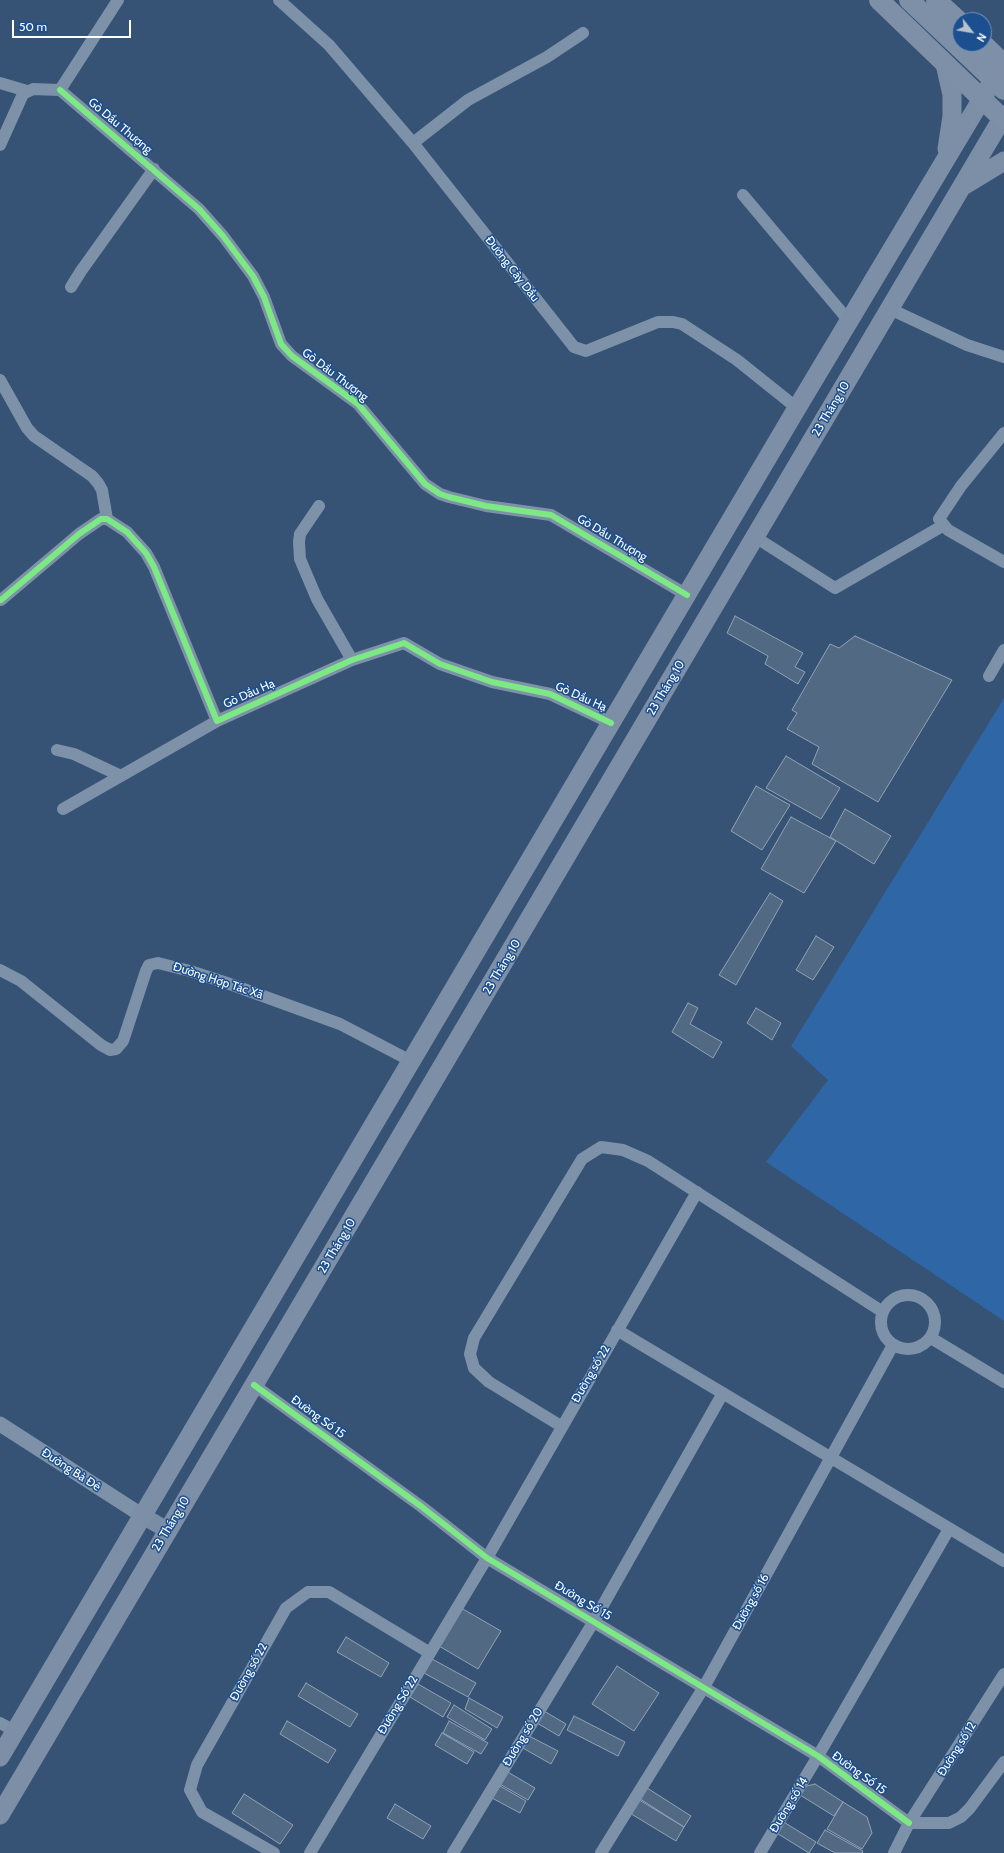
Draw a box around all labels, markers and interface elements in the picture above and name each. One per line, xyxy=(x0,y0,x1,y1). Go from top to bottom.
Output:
scale bar xyxy=(14,12,133,38)
north arrow xyxy=(952,12,992,52)
text: 50 m xyxy=(19,19,47,34)
text: N xyxy=(973,31,989,45)
street label: Gò Dầu Thượng xyxy=(85,95,155,157)
street label: Đường Cây Dầu xyxy=(482,233,542,305)
street label: Gò Dầu Thượng xyxy=(299,345,371,405)
street label: 23 Tháng 10 xyxy=(809,379,853,439)
street label: Gò Dầu Thượng xyxy=(574,511,650,565)
street label: 23 Tháng 10 xyxy=(644,658,688,718)
street label: Gò Dầu Hạ xyxy=(221,676,277,712)
street label: Gò Dầu Hạ xyxy=(553,679,609,715)
street label: 23 Tháng 10 xyxy=(480,937,524,997)
street label: Đường Hợp Tác Xã xyxy=(171,960,265,1002)
street label: 23 Tháng 10 xyxy=(315,1216,359,1276)
street label: Đường số 22 xyxy=(569,1343,613,1405)
street label: Đường Số 15 xyxy=(288,1392,348,1442)
street label: Đường Bà Đê xyxy=(39,1446,103,1494)
street label: 23 Tháng 10 xyxy=(149,1494,193,1554)
street label: Đường số 16 xyxy=(730,1571,772,1633)
street label: Đường Số 15 xyxy=(552,1578,614,1624)
street label: Đường số 22 xyxy=(227,1641,271,1703)
street label: Đường Số 22 xyxy=(375,1673,421,1737)
street label: Đường số 20 xyxy=(500,1705,546,1769)
street label: Đường số 12 xyxy=(935,1719,979,1779)
street label: Đường Số 15 xyxy=(829,1748,889,1798)
street label: Đường số 14 xyxy=(767,1775,811,1835)

